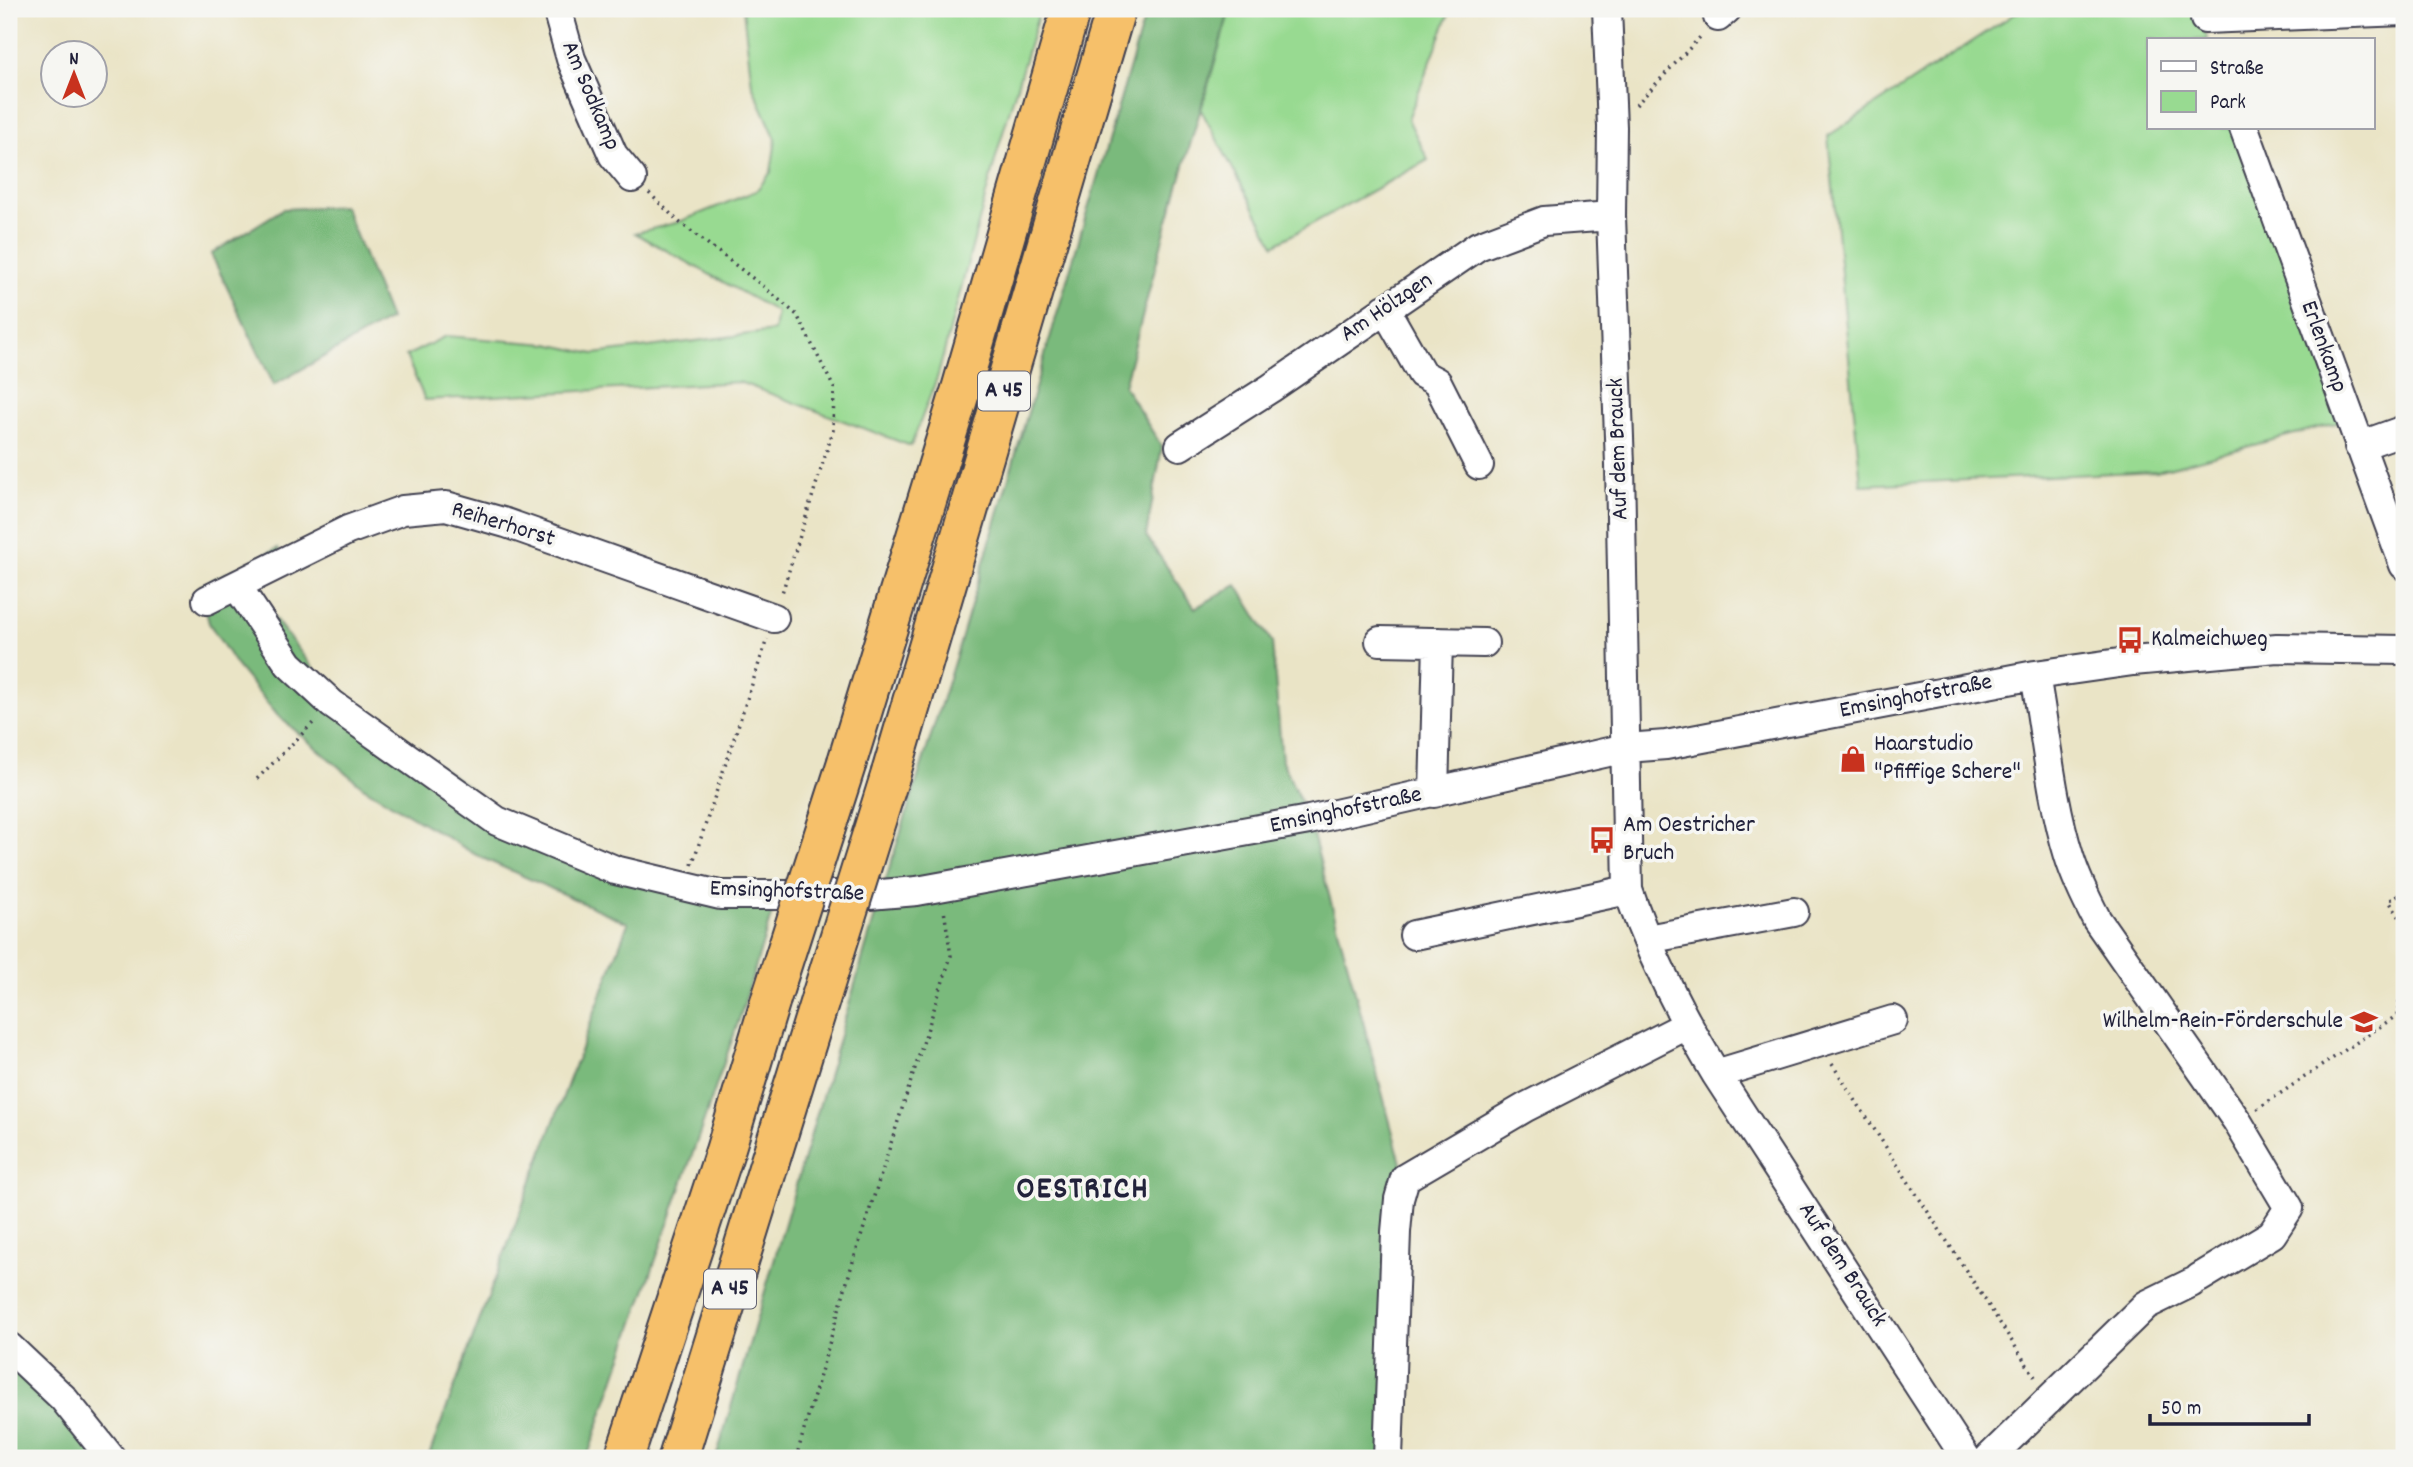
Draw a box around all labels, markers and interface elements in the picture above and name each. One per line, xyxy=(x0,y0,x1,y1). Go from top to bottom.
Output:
street label: Am Sodkamp xyxy=(552,36,628,156)
north arrow xyxy=(38,38,108,108)
legend xyxy=(2147,38,2374,130)
text: N xyxy=(69,47,79,74)
text: Straße xyxy=(2210,55,2264,85)
text: Park xyxy=(2210,89,2246,119)
street label: Am Hölzgen xyxy=(1334,265,1440,351)
street label: Erlenkamp xyxy=(2291,296,2355,398)
road number: A 45 xyxy=(978,372,1030,410)
street label: Auf dem Brauck xyxy=(1600,377,1638,521)
street label: Reiherhorst xyxy=(447,493,559,557)
place label: Kalmeichweg xyxy=(2151,623,2268,657)
bus stop icon: Kalmeichweg xyxy=(2115,625,2145,655)
street label: Emsinghofstraße xyxy=(1837,666,1995,728)
place label: Haarstudio "Pfiffige Schere" xyxy=(1874,728,2021,790)
shop icon: Haarstudio "Pfiffige Schere" xyxy=(1838,744,1868,774)
street label: Emsinghofstraße xyxy=(1267,778,1425,844)
place label: Am Oestricher Bruch xyxy=(1623,809,1755,871)
bus stop icon: Am Oestricher Bruch xyxy=(1587,825,1617,855)
street label: Emsinghofstraße xyxy=(709,872,865,912)
place label: Wilhelm-Rein-Förderschule xyxy=(2103,1005,2343,1039)
school or university icon: Wilhelm-Rein-Förderschule xyxy=(2349,1007,2379,1037)
district label: OESTRICH xyxy=(1016,1168,1150,1214)
street label: Auf dem Brauck xyxy=(1789,1196,1895,1334)
road number: A 45 xyxy=(704,1270,756,1308)
scale bar xyxy=(2150,1383,2310,1427)
text: 50 m xyxy=(2161,1395,2201,1425)

